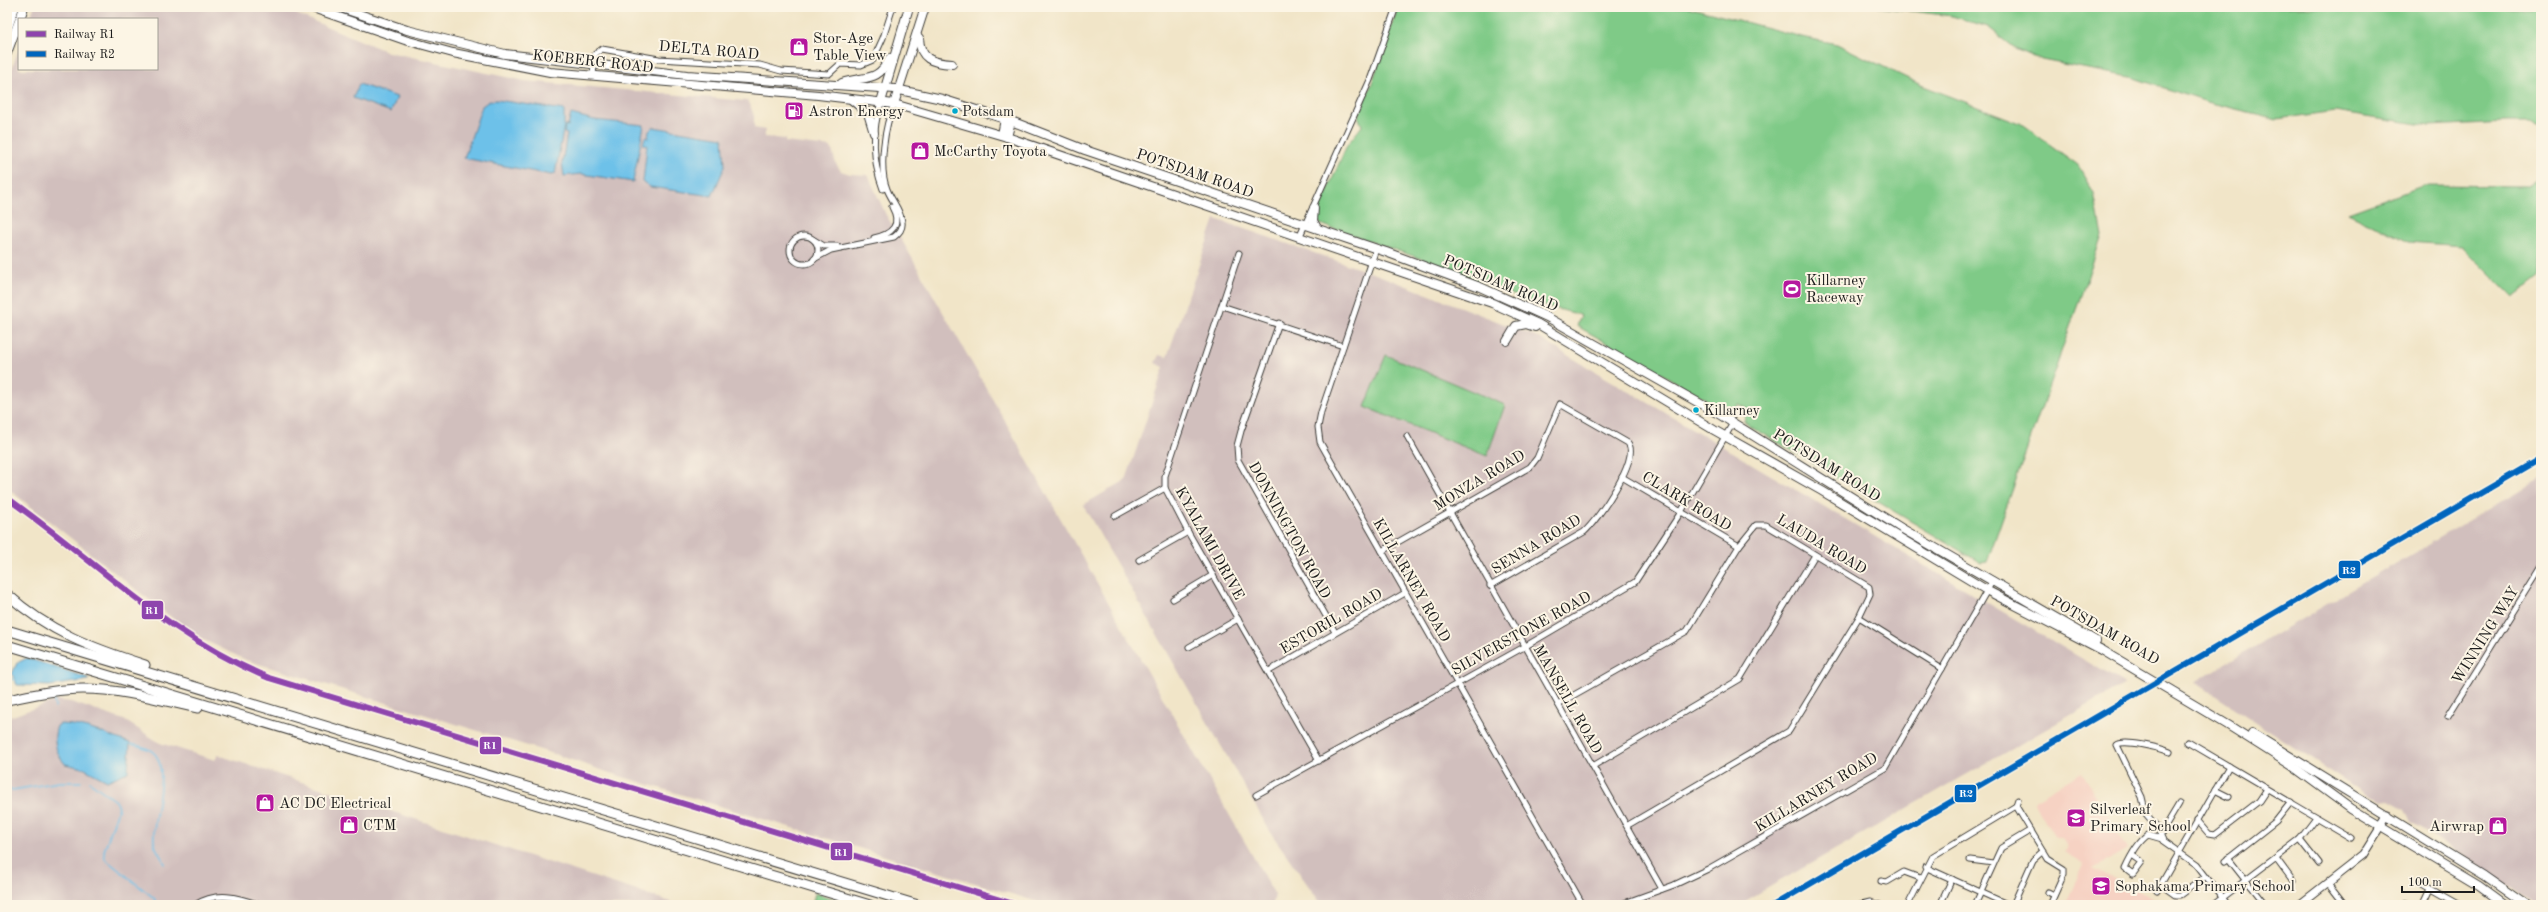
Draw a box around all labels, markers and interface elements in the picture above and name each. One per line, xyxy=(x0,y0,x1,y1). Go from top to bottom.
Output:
legend xyxy=(18,18,158,70)
text: Railway R1 xyxy=(54,29,115,41)
place label: Stor-Age Table View xyxy=(813,32,887,64)
shop icon: Stor-Age Table View xyxy=(788,36,810,58)
street label: DELTA ROAD xyxy=(658,40,760,63)
text: Railway R2 xyxy=(54,49,115,61)
street label: KOEBERG ROAD xyxy=(532,49,654,76)
fuel station icon: Astron Energy xyxy=(783,100,805,122)
place label: Astron Energy xyxy=(808,105,905,120)
place label: Potsdam xyxy=(962,105,1014,119)
marker: Potsdam xyxy=(950,106,960,116)
shop icon: McCarthy Toyota xyxy=(909,140,931,162)
place label: McCarthy Toyota xyxy=(934,145,1047,160)
street label: POTSDAM ROAD xyxy=(1134,147,1255,202)
street label: POTSDAM ROAD xyxy=(1441,253,1560,315)
place label: Killarney Raceway xyxy=(1806,274,1866,306)
sports icon: Killarney Raceway xyxy=(1781,278,1803,300)
place label: Killarney xyxy=(1704,404,1761,418)
marker: Killarney xyxy=(1691,405,1701,415)
street label: POTSDAM ROAD xyxy=(1770,427,1882,505)
street label: MONZA ROAD xyxy=(1432,448,1528,514)
street label: DONNINGTON ROAD xyxy=(1245,460,1333,602)
street label: CLARK ROAD xyxy=(1639,470,1734,535)
street label: KYALAMI DRIVE xyxy=(1171,485,1246,603)
street label: SENNA ROAD xyxy=(1489,513,1584,578)
street label: LAUDA ROAD xyxy=(1774,513,1869,578)
street label: KILLARNEY ROAD xyxy=(1369,516,1452,645)
line badge: R2 xyxy=(2338,560,2361,579)
text: R2 xyxy=(2342,566,2356,577)
street label: WINNING WAY xyxy=(2450,584,2522,687)
street label: ESTORIL ROAD xyxy=(1278,587,1385,658)
street label: SILVERSTONE ROAD xyxy=(1449,590,1594,679)
street label: POTSDAM ROAD xyxy=(2047,594,2161,669)
line badge: R1 xyxy=(141,600,164,620)
text: R1 xyxy=(145,606,159,617)
street label: MANSELL ROAD xyxy=(1529,643,1604,757)
line badge: R1 xyxy=(479,736,502,755)
text: R1 xyxy=(483,741,497,752)
street label: KILLARNEY ROAD xyxy=(1753,751,1881,836)
line badge: R2 xyxy=(1954,784,1977,803)
text: R2 xyxy=(1959,789,1973,800)
shop icon: AC DC Electrical xyxy=(254,792,276,814)
place label: AC DC Electrical xyxy=(279,797,391,812)
place label: Silverleaf Primary School xyxy=(2090,803,2191,835)
school or university icon: Silverleaf Primary School xyxy=(2065,807,2087,829)
shop icon: CTM xyxy=(338,814,360,836)
shop icon: Airwrap xyxy=(2487,815,2509,837)
place label: CTM xyxy=(363,819,396,834)
place label: Airwrap xyxy=(2429,820,2484,835)
line badge: R1 xyxy=(830,842,853,861)
text: R1 xyxy=(834,848,848,859)
scale bar xyxy=(2402,868,2474,894)
school or university icon: Sophakama Primary School xyxy=(2090,875,2112,897)
text: 100 m xyxy=(2408,877,2442,889)
place label: Sophakama Primary School xyxy=(2115,880,2295,895)

